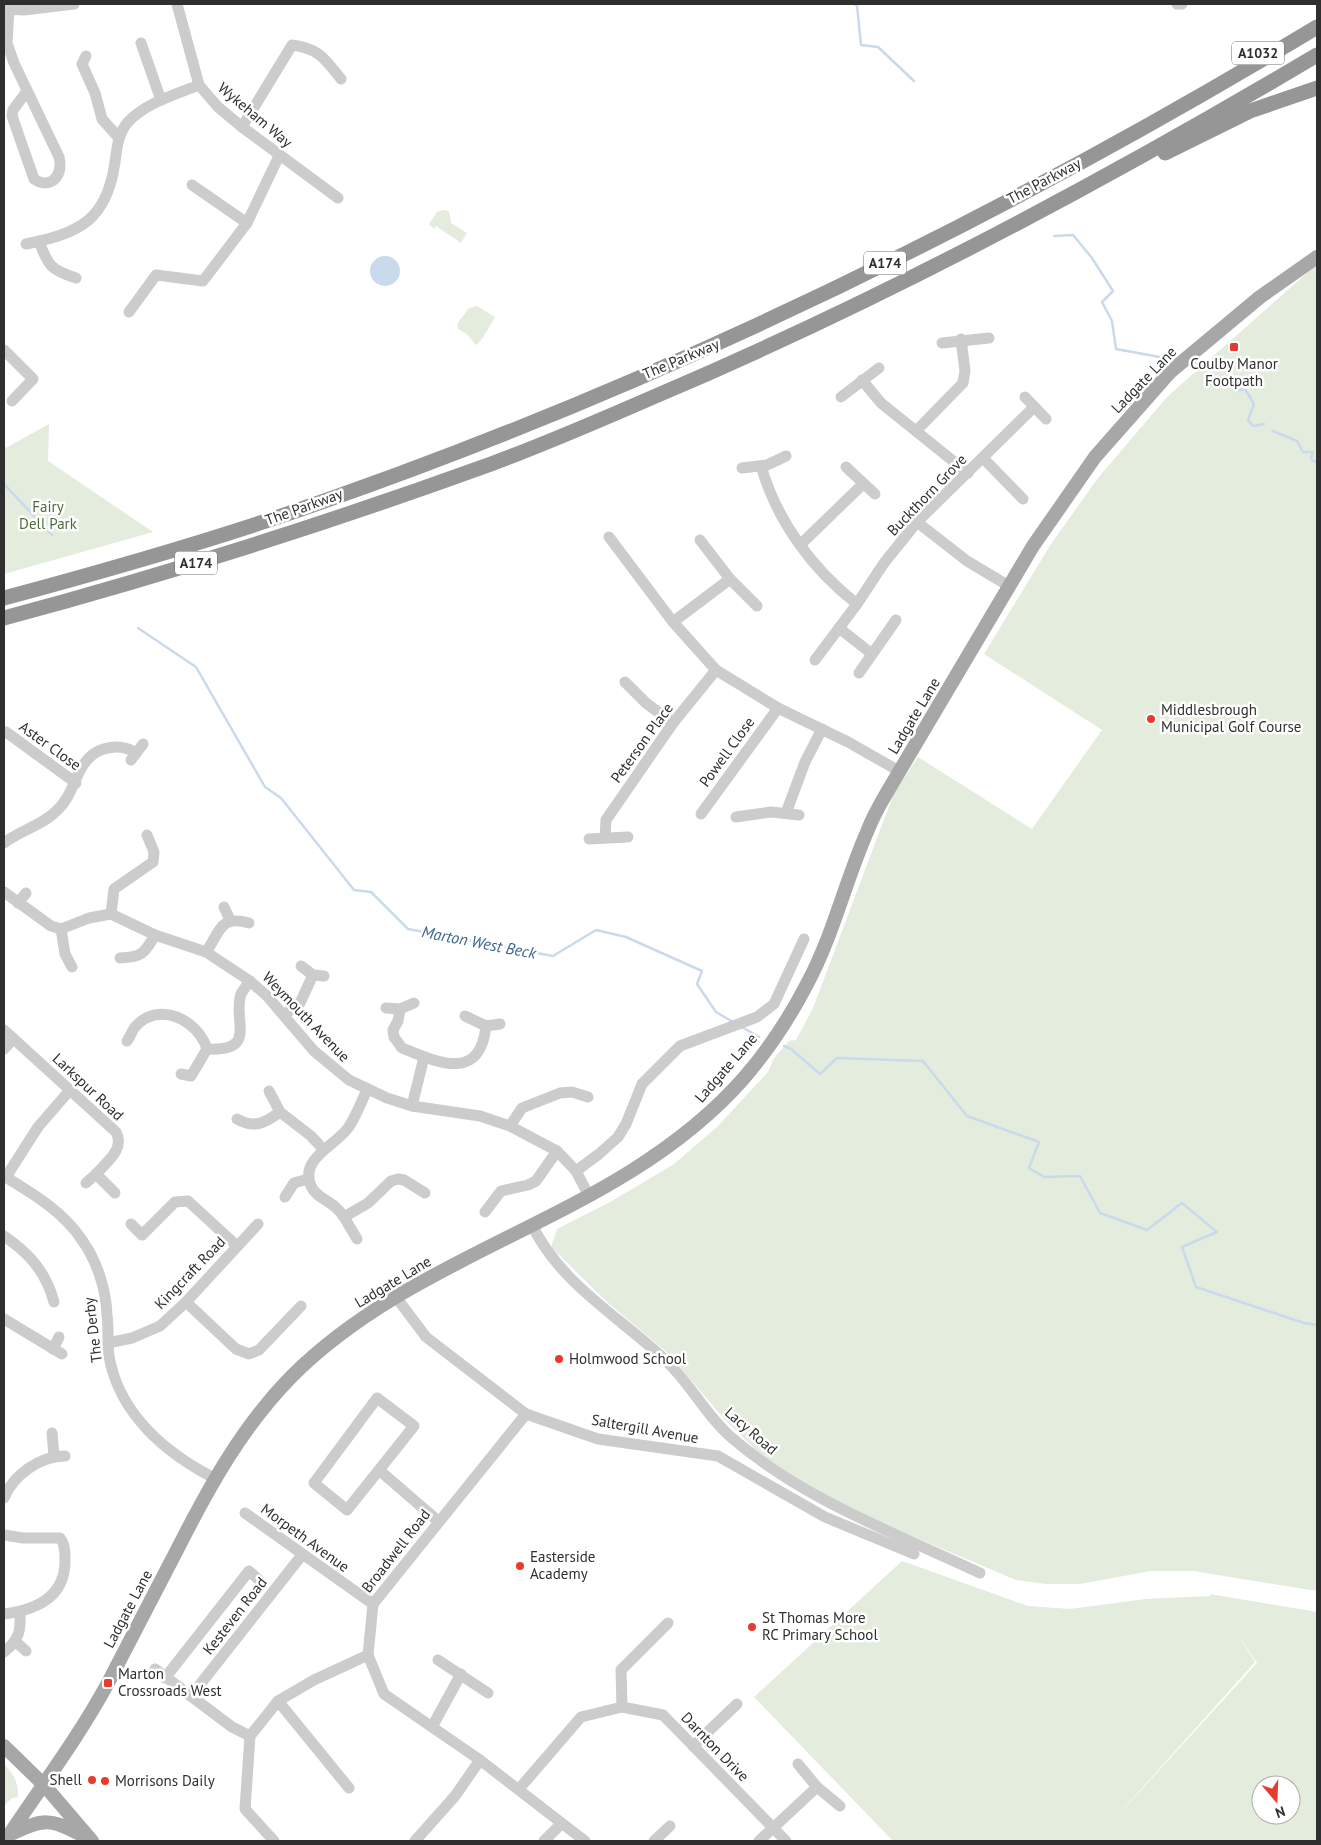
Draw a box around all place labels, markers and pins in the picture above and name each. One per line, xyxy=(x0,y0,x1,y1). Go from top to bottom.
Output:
marker: Coulby Manor Footpath xyxy=(1228,341,1240,353)
place label: Coulby Manor Footpath xyxy=(1190,354,1278,390)
place label: Middlesbrough Municipal Golf Course xyxy=(1161,700,1302,736)
marker: Middlesbrough Municipal Golf Course xyxy=(1145,713,1157,725)
place label: Holmwood School xyxy=(569,1349,687,1368)
marker: Holmwood School xyxy=(553,1353,565,1365)
place label: Easterside Academy xyxy=(530,1547,595,1583)
marker: Easterside Academy xyxy=(514,1560,526,1572)
place label: St Thomas More RC Primary School xyxy=(762,1608,878,1644)
marker: St Thomas More RC Primary School xyxy=(746,1621,758,1633)
place label: Marton Crossroads West xyxy=(118,1664,222,1700)
marker: Marton Crossroads West xyxy=(102,1677,114,1689)
place label: Shell xyxy=(49,1770,83,1789)
place label: Morrisons Daily xyxy=(115,1771,215,1790)
marker: Shell xyxy=(86,1774,98,1786)
marker: Morrisons Daily xyxy=(99,1775,111,1787)

